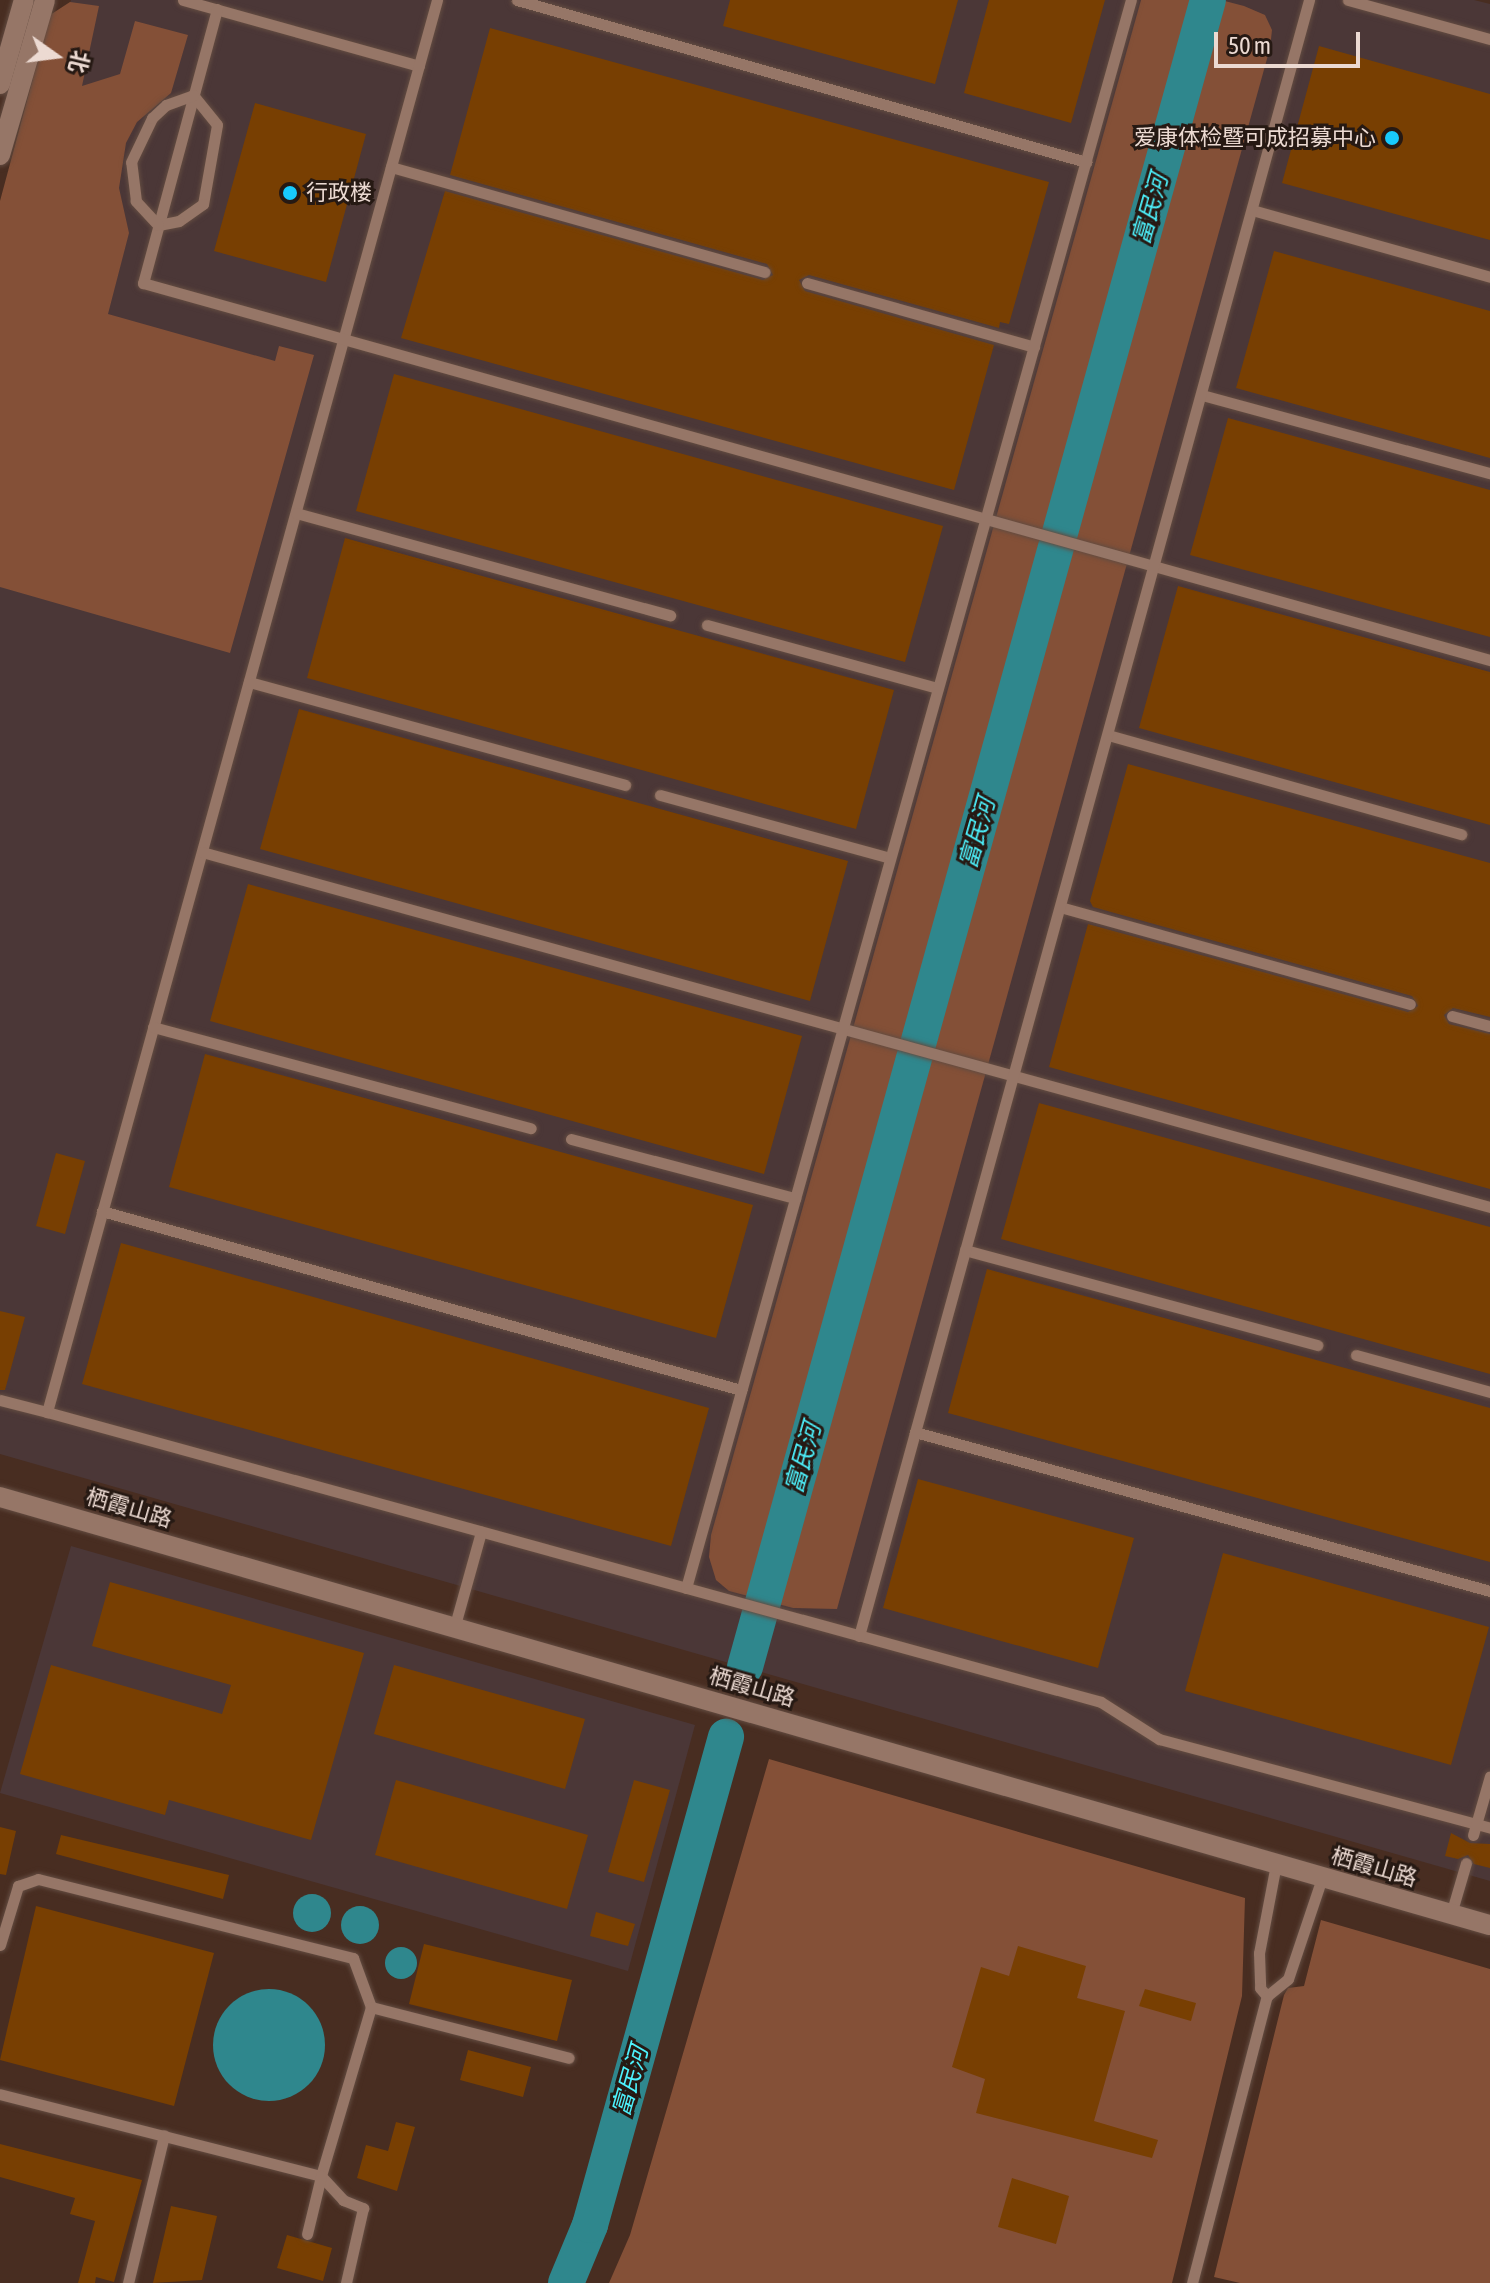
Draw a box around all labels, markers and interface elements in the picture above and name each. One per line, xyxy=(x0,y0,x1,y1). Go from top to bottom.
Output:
north arrow xyxy=(16,16,96,96)
scale bar xyxy=(1218,16,1364,66)
text: 50 m xyxy=(1228,32,1271,59)
text: 北 xyxy=(64,48,95,76)
place label: 爱康体检暨可成招募中心 xyxy=(1134,125,1376,151)
marker: 爱康体检暨可成招募中心 xyxy=(1383,129,1401,147)
water label: 富民河 xyxy=(1126,170,1174,248)
place label: 行政楼 xyxy=(306,180,372,206)
marker: 行政楼 xyxy=(281,184,299,202)
water label: 富民河 xyxy=(953,794,1001,872)
water label: 富民河 xyxy=(779,1419,827,1497)
street label: 栖霞山路 xyxy=(83,1483,175,1533)
street label: 栖霞山路 xyxy=(706,1662,798,1712)
street label: 栖霞山路 xyxy=(1328,1842,1420,1892)
water label: 富民河 xyxy=(606,2042,654,2120)

